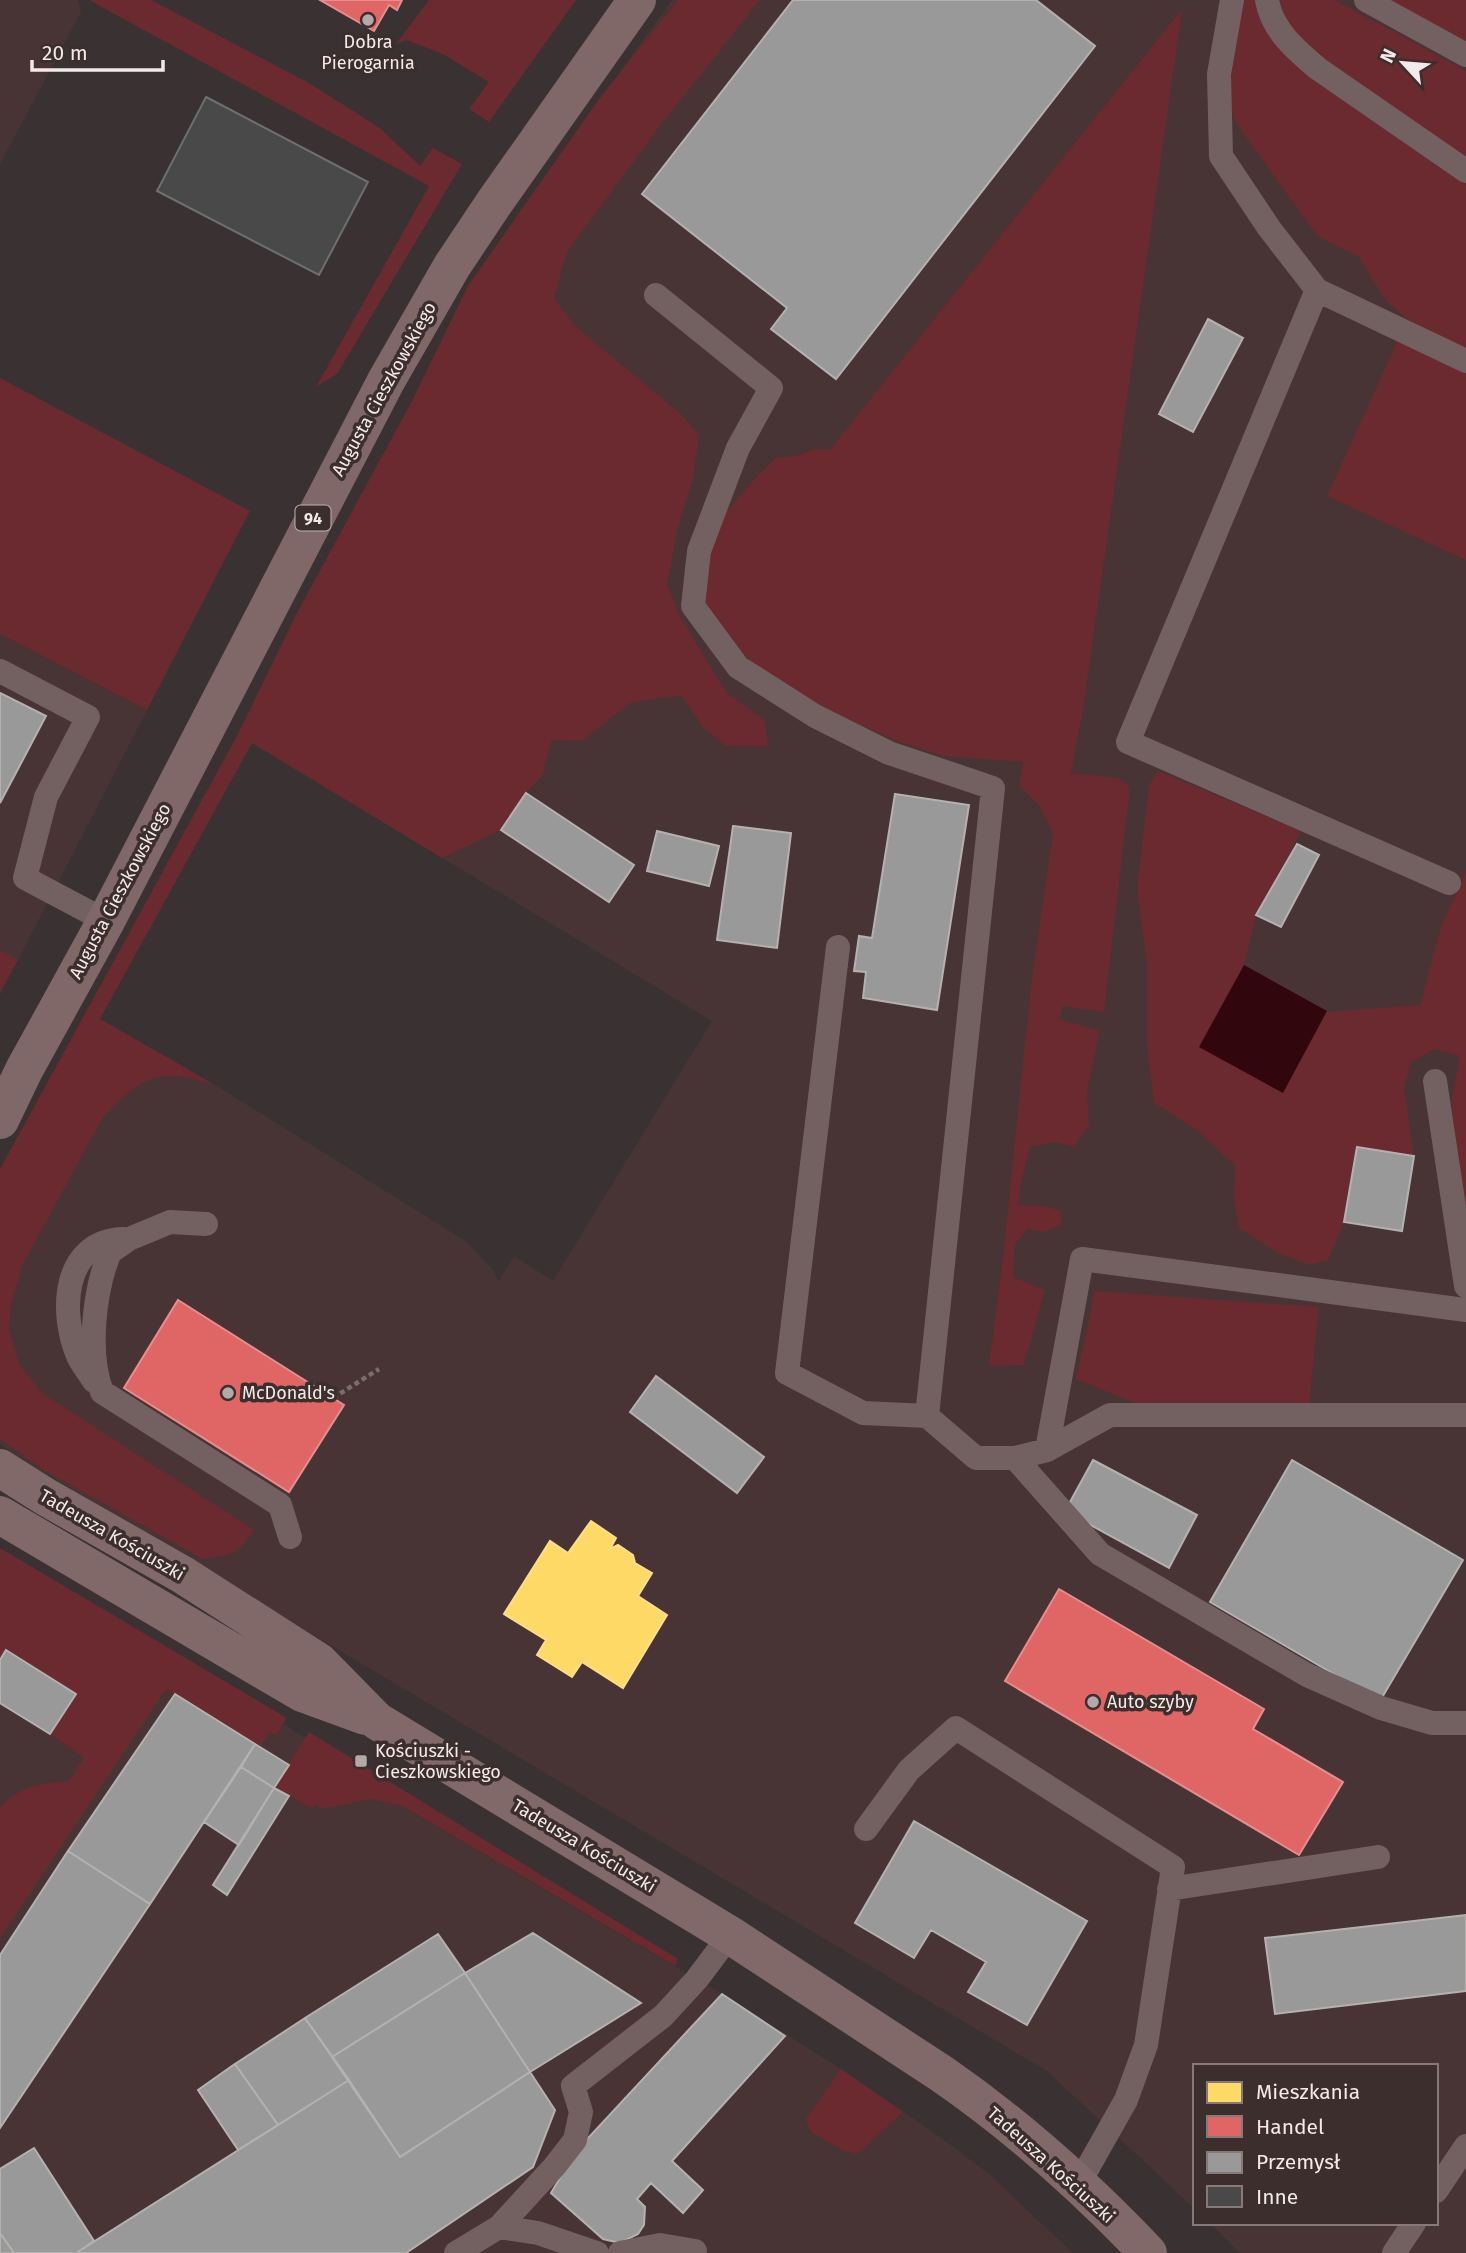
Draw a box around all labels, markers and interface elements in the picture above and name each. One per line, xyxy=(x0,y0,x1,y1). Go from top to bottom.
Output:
marker: Dobra Pierogarnia xyxy=(360,12,376,28)
scale bar xyxy=(32,28,163,72)
north arrow xyxy=(1368,28,1438,98)
place label: Dobra Pierogarnia xyxy=(321,31,415,74)
text: 20 m xyxy=(42,40,88,66)
text: N xyxy=(1375,45,1401,66)
street label: Augusta Cieszkowskiego xyxy=(327,298,441,480)
road number: 94 xyxy=(296,505,330,530)
street label: Augusta Cieszkowskiego xyxy=(64,799,176,983)
place label: McDonald's xyxy=(242,1382,335,1404)
marker: McDonald's xyxy=(220,1385,236,1401)
street label: Tadeusza Kościuszki xyxy=(36,1485,188,1585)
place label: Auto szyby xyxy=(1107,1691,1194,1713)
marker: Auto szyby xyxy=(1085,1694,1101,1710)
place label: Kościuszki - Cieszkowskiego xyxy=(375,1740,501,1783)
marker: Kościuszki - Cieszkowskiego xyxy=(353,1753,369,1769)
street label: Tadeusza Kościuszki xyxy=(508,1794,660,1898)
legend xyxy=(1193,2064,1438,2225)
text: Mieszkania xyxy=(1256,2079,1360,2105)
street label: Tadeusza Kościuszki xyxy=(983,2102,1119,2228)
text: Handel xyxy=(1256,2114,1324,2140)
text: Przemysł xyxy=(1256,2149,1341,2175)
text: Inne xyxy=(1256,2184,1298,2210)

